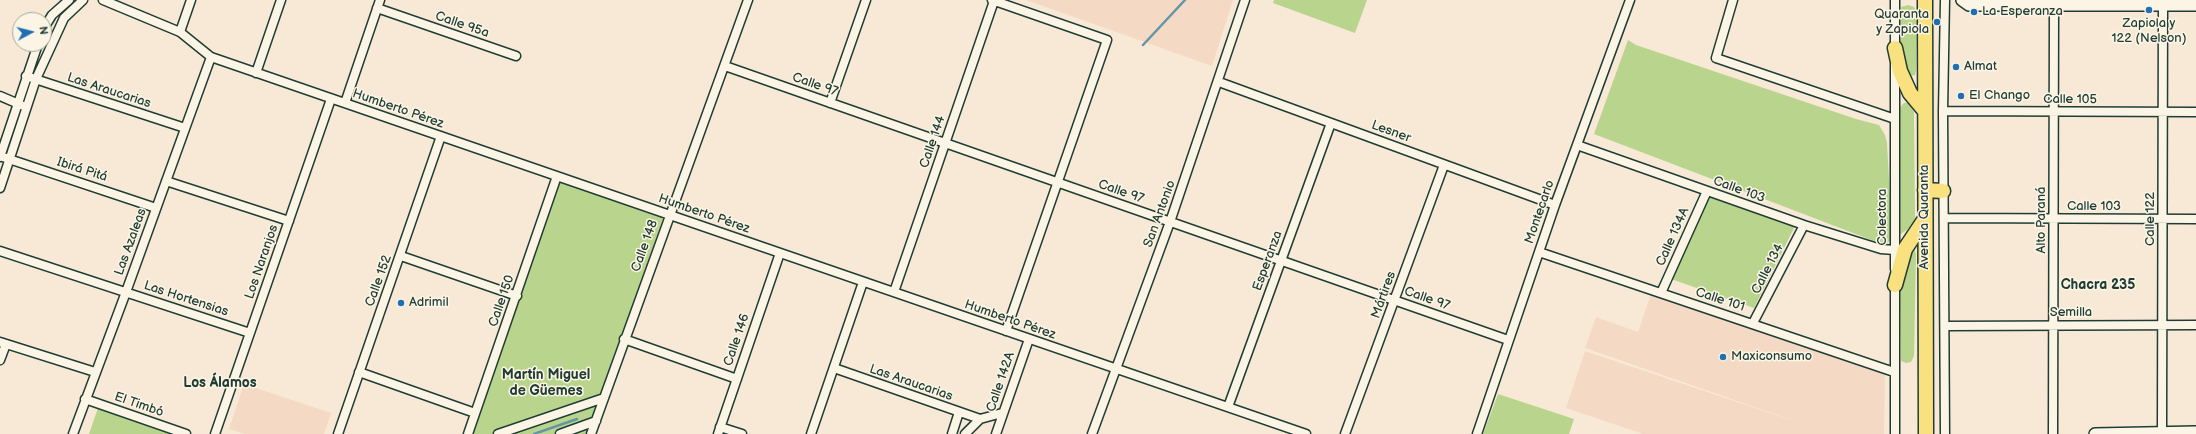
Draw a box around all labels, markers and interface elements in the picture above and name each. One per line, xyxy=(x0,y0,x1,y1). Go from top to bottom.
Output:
place label: La Esperanza xyxy=(1982,4,2063,20)
marker: Zapiola y 122 (Nelson) xyxy=(2144,5,2154,15)
place label: Quaranta y Zapiola xyxy=(1874,7,1929,38)
marker: La Esperanza xyxy=(1969,7,1979,17)
street label: Calle 95a xyxy=(433,9,491,41)
north arrow xyxy=(12,12,52,52)
place label: Zapiola y 122 (Nelson) xyxy=(2112,16,2186,47)
marker: Quaranta y Zapiola xyxy=(1932,17,1942,27)
text: N xyxy=(36,26,50,35)
place label: Almat xyxy=(1964,59,1997,75)
marker: Almat xyxy=(1951,62,1961,72)
street label: Las Araucarias xyxy=(65,70,153,112)
street label: Calle 97 xyxy=(790,70,840,100)
street label: Humberto Pérez xyxy=(350,86,446,132)
place label: El Chango xyxy=(1969,88,2030,104)
marker: El Chango xyxy=(1956,91,1966,101)
street label: Calle 105 xyxy=(2043,92,2097,108)
street label: Calle 144 xyxy=(917,114,949,170)
street label: Lesner xyxy=(1369,118,1413,146)
street label: Ibirá Pitá xyxy=(55,155,109,185)
street label: Avenida Quaranta xyxy=(1917,165,1933,269)
street label: Calle 103 xyxy=(1711,173,1767,207)
street label: Calle 97 xyxy=(1096,177,1146,207)
street label: San Antonio xyxy=(1141,178,1179,250)
street label: Montecarlo xyxy=(1522,178,1558,246)
street label: Alto Paraná xyxy=(2034,187,2050,253)
street label: Colectora xyxy=(1875,189,1891,245)
street label: Humberto Pérez xyxy=(656,191,752,237)
street label: Calle 122 xyxy=(2143,192,2159,246)
street label: Calle 103 xyxy=(2067,199,2121,215)
street label: Calle 134A xyxy=(1653,205,1693,269)
street label: Las Azaleas xyxy=(112,206,150,278)
street label: Calle 148 xyxy=(628,218,662,274)
street label: Los Naranjos xyxy=(242,223,282,301)
street label: Esperanza xyxy=(1250,229,1286,293)
street label: Calle 134 xyxy=(1749,241,1787,297)
street label: Calle 152 xyxy=(362,253,396,309)
street label: Mártires xyxy=(1368,269,1400,321)
street label: Calle 150 xyxy=(486,273,518,329)
district label: Chacra 235 xyxy=(2061,277,2135,293)
street label: Las Hortensias xyxy=(142,278,230,320)
street label: Calle 97 xyxy=(1402,284,1452,314)
street label: Calle 101 xyxy=(1693,285,1747,315)
place label: Adrimil xyxy=(409,295,449,311)
street label: Humberto Pérez xyxy=(962,297,1058,343)
marker: Adrimil xyxy=(396,298,406,308)
street label: Semilla xyxy=(2050,305,2092,321)
street label: Calle 146 xyxy=(721,312,753,368)
place label: Maxiconsumo xyxy=(1731,349,1812,365)
street label: Calle 142A xyxy=(984,350,1018,414)
marker: Maxiconsumo xyxy=(1718,352,1728,362)
street label: Las Araucarias xyxy=(867,361,955,405)
district label: Martín Miguel de Güemes xyxy=(502,367,590,400)
district label: Los Álamos xyxy=(183,375,257,391)
street label: El Timbó xyxy=(112,389,166,421)

